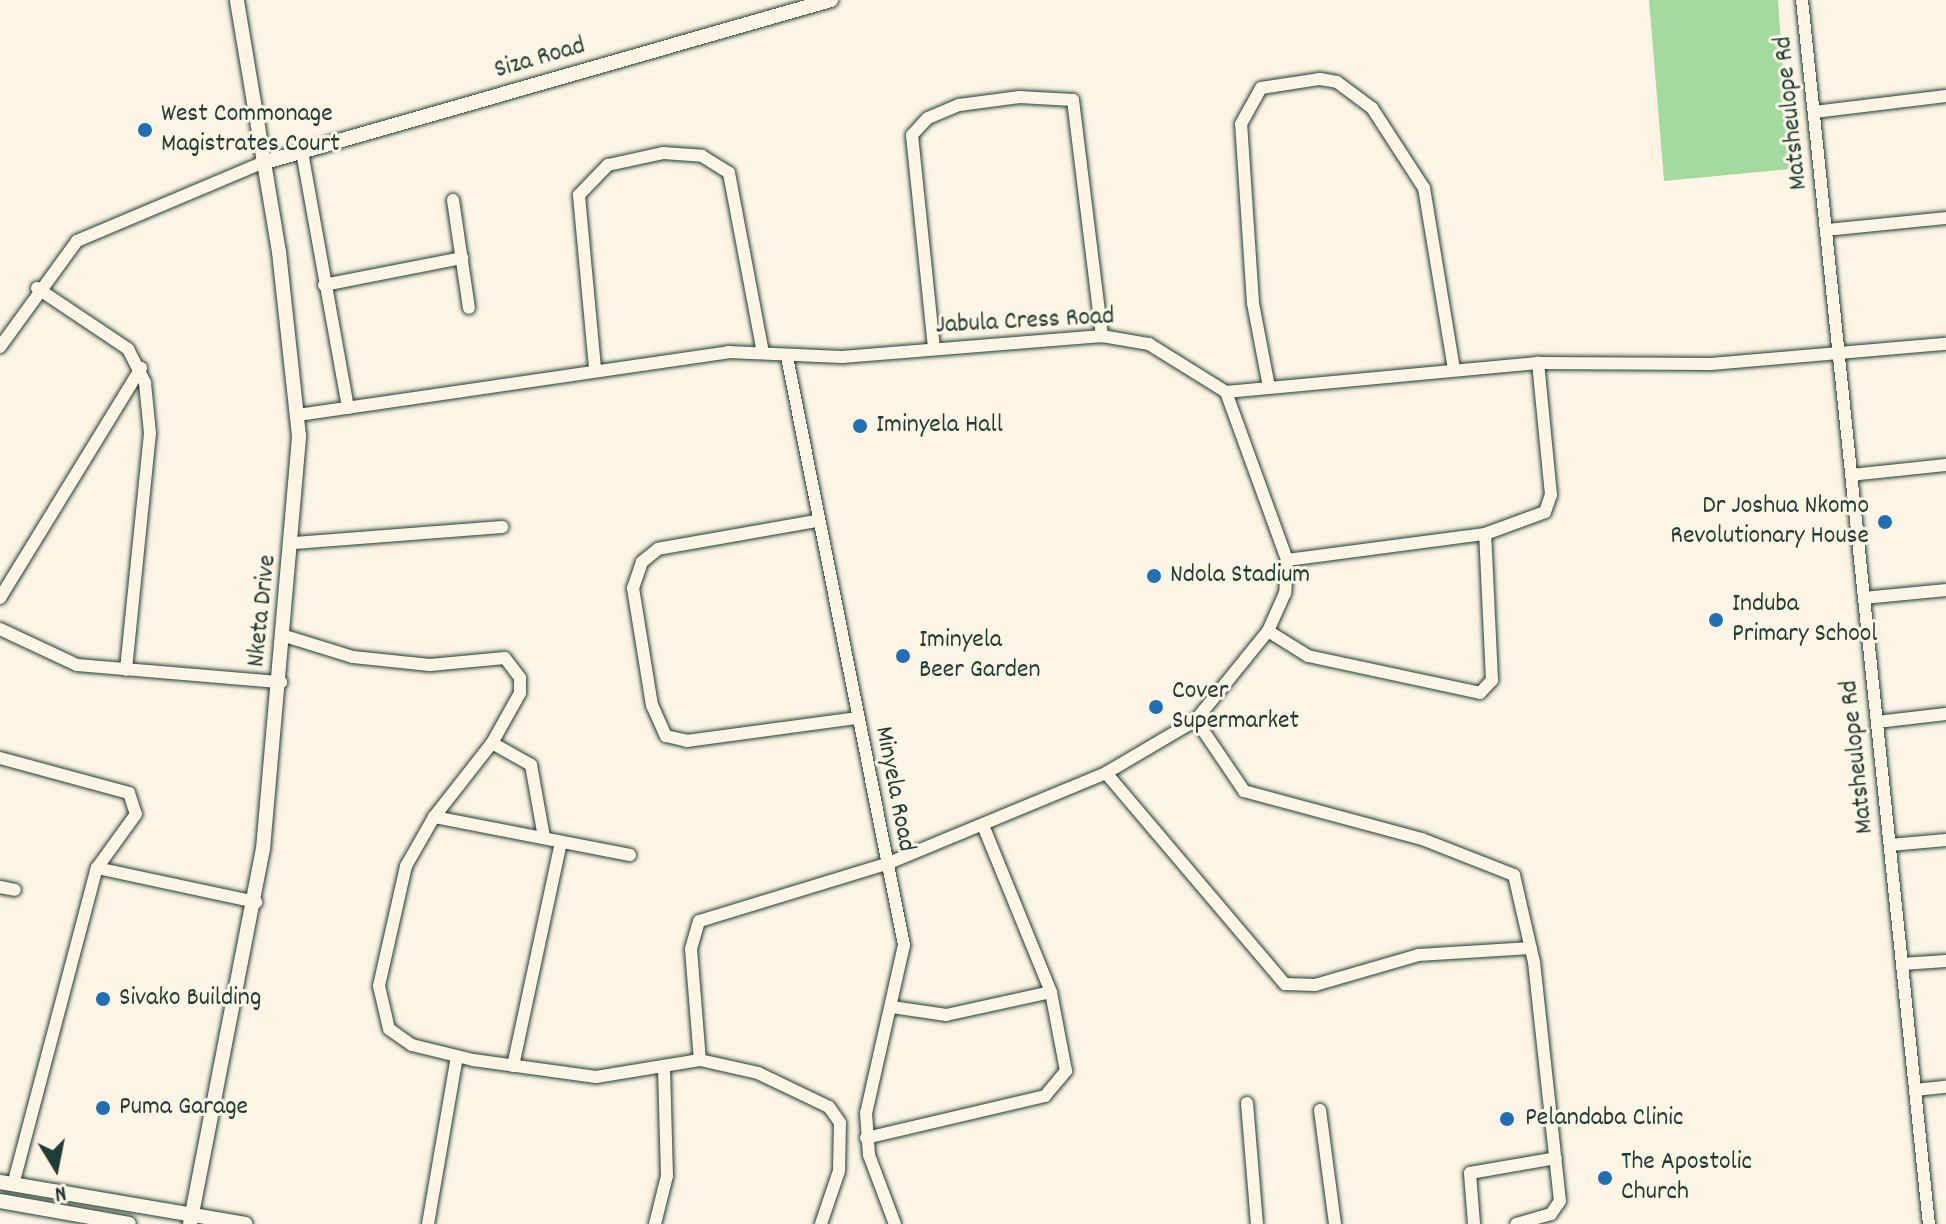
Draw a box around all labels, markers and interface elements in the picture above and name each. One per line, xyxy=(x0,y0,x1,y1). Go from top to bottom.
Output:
street label: Siza Road xyxy=(491,31,589,87)
street label: Matsheulope Rd xyxy=(1768,35,1816,191)
place label: West Commonage Magistrates Court xyxy=(161,99,340,160)
marker: West Commonage Magistrates Court xyxy=(136,121,154,139)
street label: Jabula Cress Road xyxy=(935,302,1115,342)
place label: Iminyela Hall xyxy=(876,410,1003,442)
marker: Iminyela Hall xyxy=(851,417,869,435)
place label: Dr Joshua Nkomo Revolutionary House xyxy=(1670,491,1869,552)
marker: Dr Joshua Nkomo Revolutionary House xyxy=(1876,513,1894,531)
street label: Nketa Drive xyxy=(242,553,284,669)
place label: Ndola Stadium xyxy=(1170,560,1310,592)
marker: Ndola Stadium xyxy=(1145,567,1163,585)
place label: Induba Primary School xyxy=(1732,589,1878,650)
marker: Induba Primary School xyxy=(1707,611,1725,629)
place label: Iminyela Beer Garden xyxy=(919,625,1040,686)
marker: Iminyela Beer Garden xyxy=(894,647,912,665)
place label: Cover Supermarket xyxy=(1172,676,1299,738)
street label: Matsheulope Rd xyxy=(1834,679,1882,835)
marker: Cover Supermarket xyxy=(1147,698,1165,716)
street label: Minyela Road xyxy=(867,724,921,854)
place label: Sivako Building xyxy=(119,983,261,1015)
marker: Sivako Building xyxy=(94,990,112,1008)
place label: Puma Garage xyxy=(119,1092,248,1124)
marker: Puma Garage xyxy=(94,1099,112,1117)
place label: Pelandaba Clinic xyxy=(1525,1103,1683,1135)
marker: Pelandaba Clinic xyxy=(1496,1108,1518,1130)
north arrow xyxy=(16,1128,96,1208)
place label: The Apostolic Church xyxy=(1621,1147,1752,1208)
marker: The Apostolic Church xyxy=(1596,1169,1614,1187)
text: N xyxy=(52,1176,68,1208)

